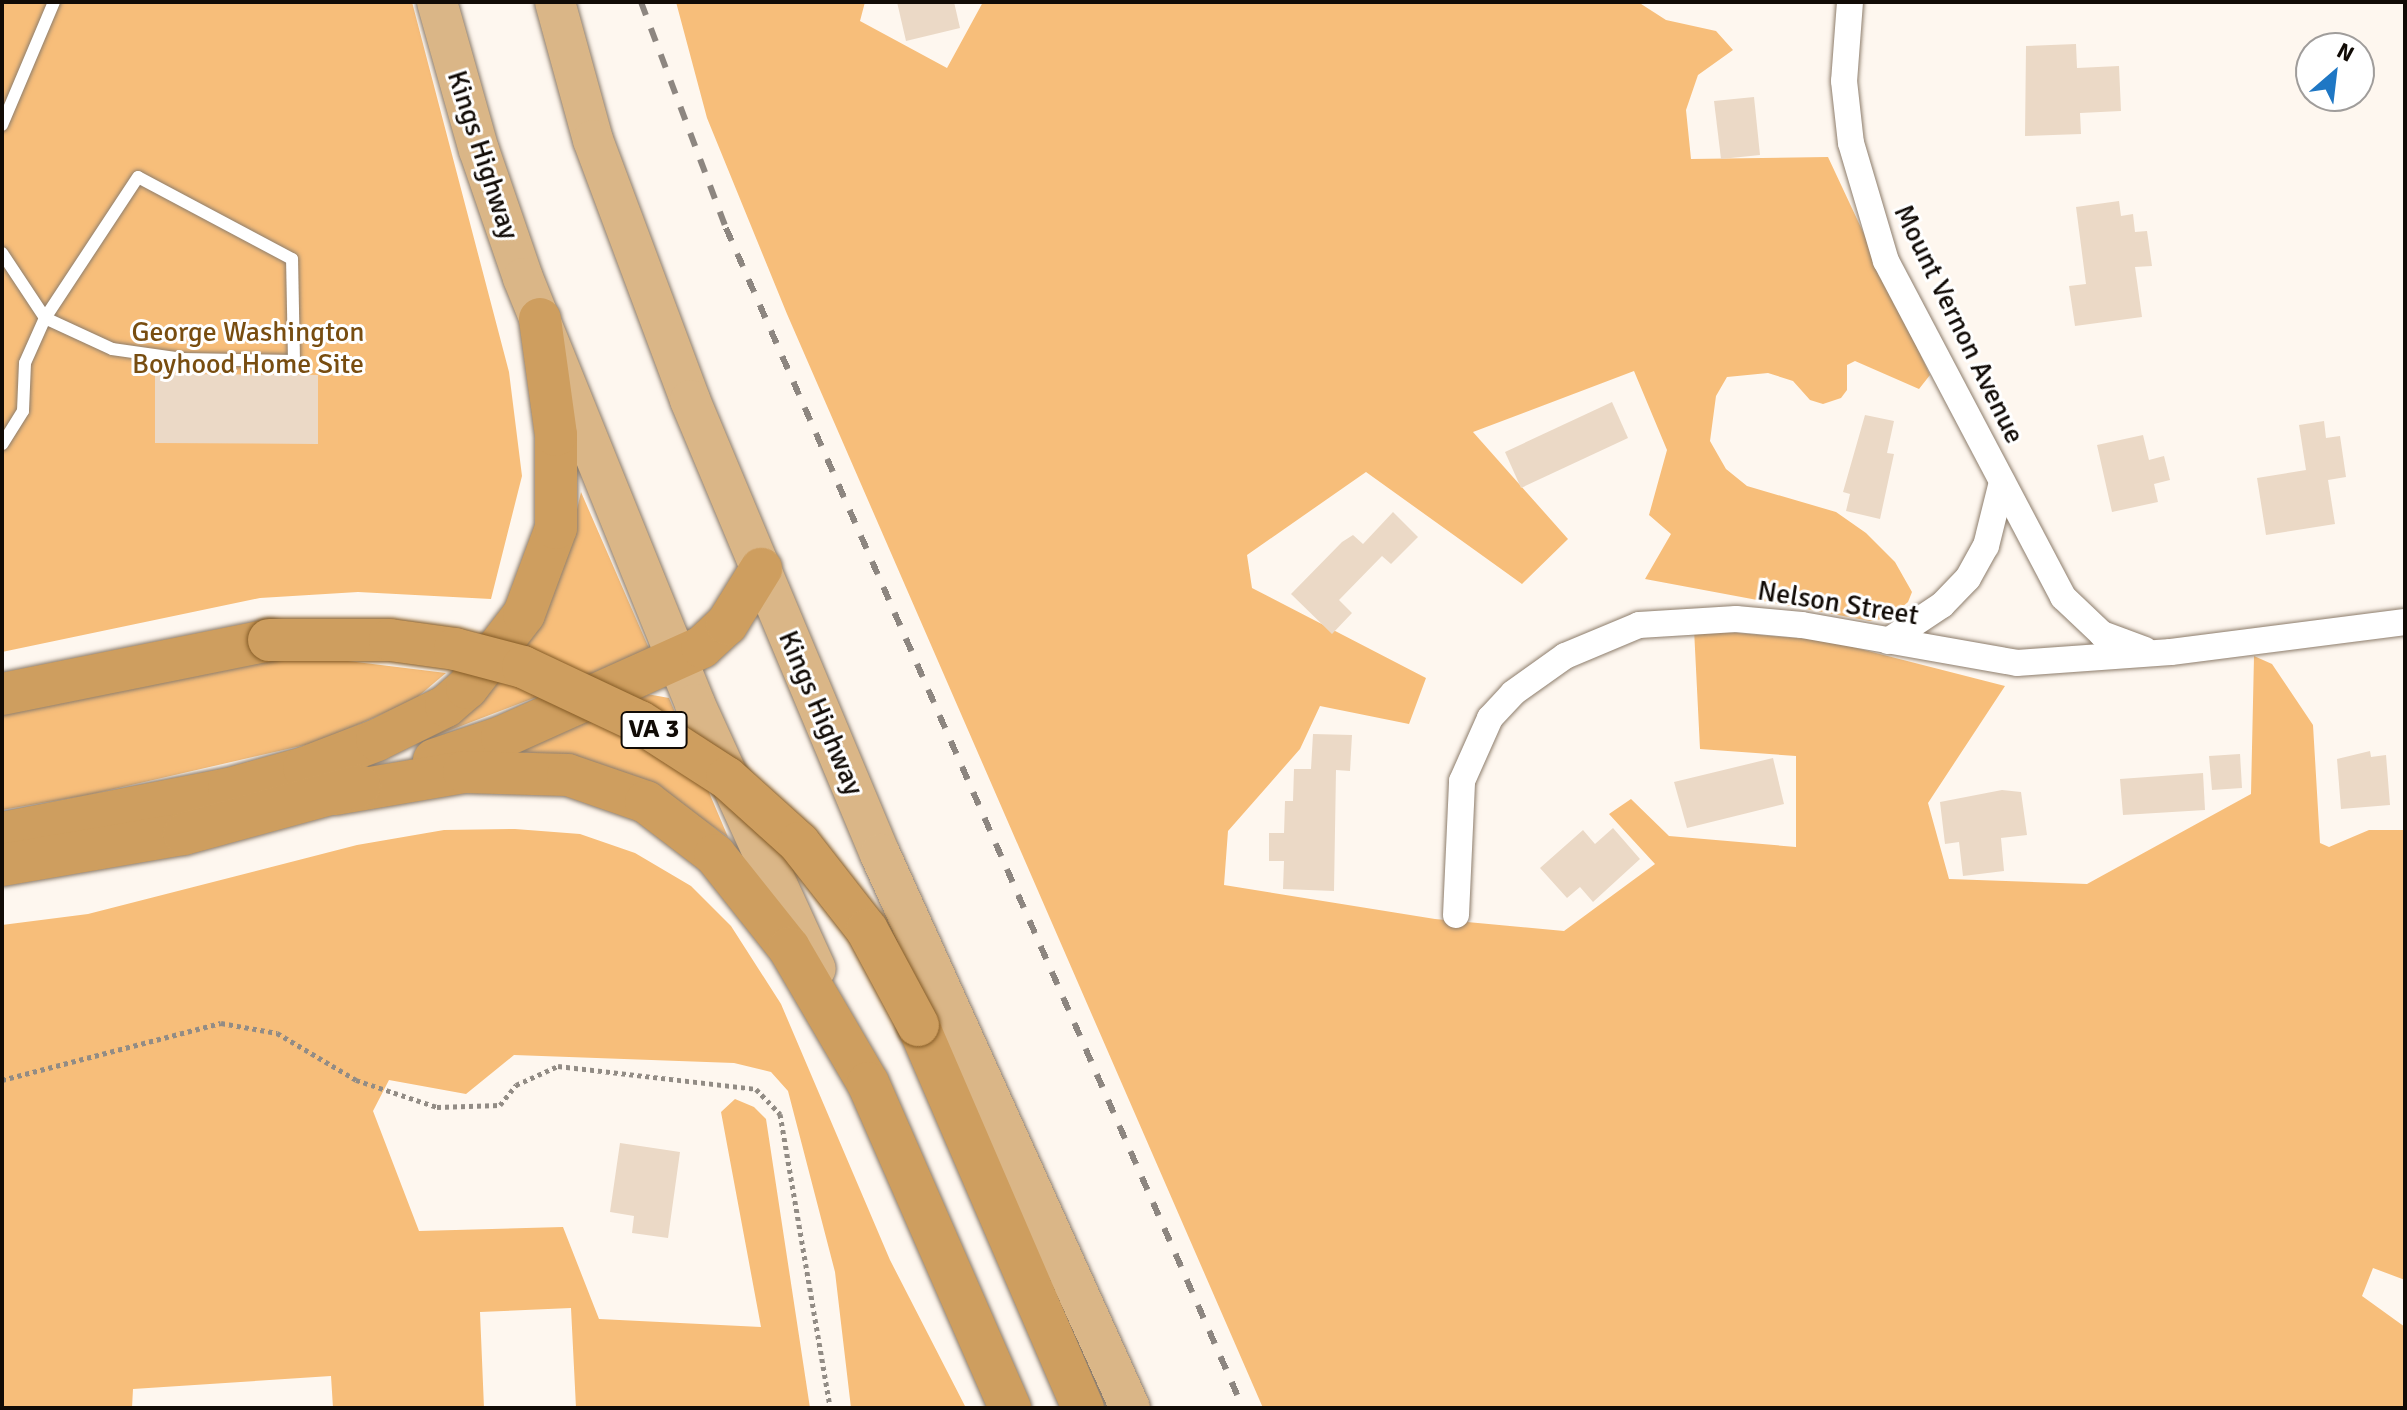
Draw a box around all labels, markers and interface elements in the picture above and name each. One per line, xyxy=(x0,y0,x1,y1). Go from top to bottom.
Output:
north arrow xyxy=(2295,32,2375,112)
text: N xyxy=(2332,37,2359,68)
street label: Kings Highway xyxy=(440,66,526,244)
street label: Mount Vernon Avenue xyxy=(1887,199,2031,449)
park label: George Washington Boyhood Home Site xyxy=(131,315,365,381)
street label: Nelson Street xyxy=(1755,574,1921,632)
street label: Kings Highway xyxy=(771,626,871,800)
road number: VA 3 xyxy=(620,708,688,752)

